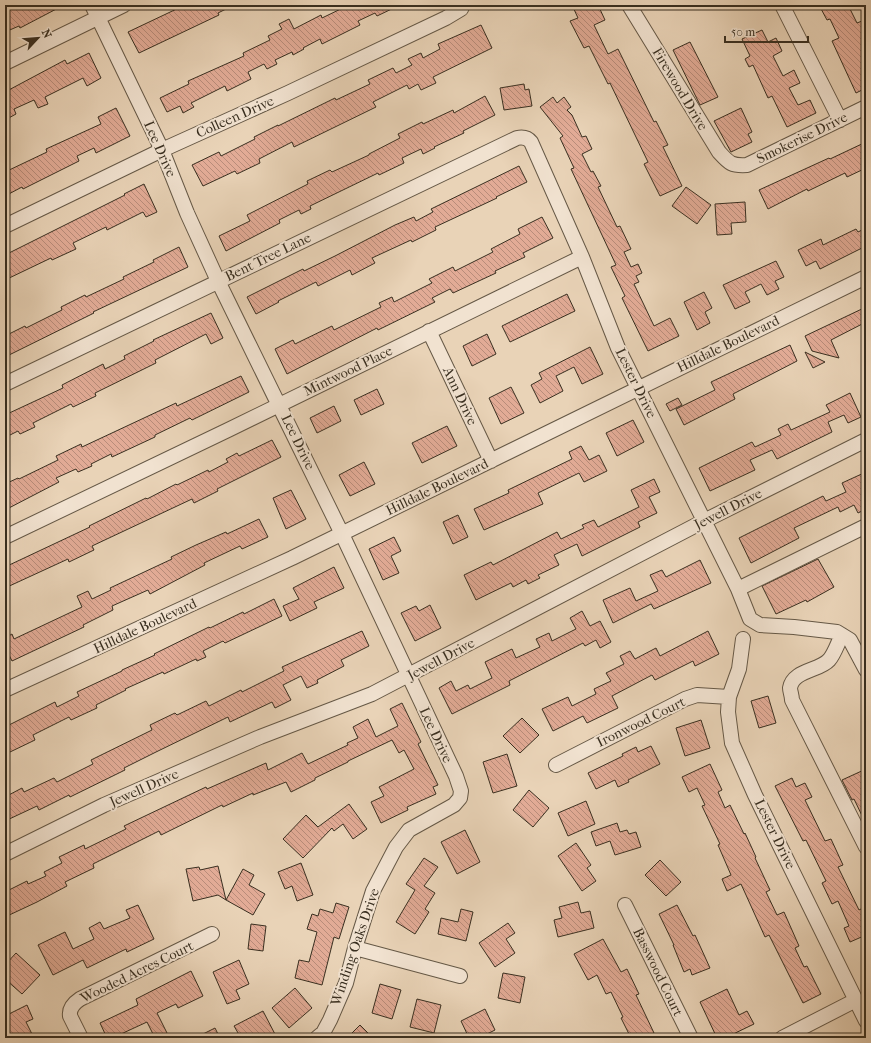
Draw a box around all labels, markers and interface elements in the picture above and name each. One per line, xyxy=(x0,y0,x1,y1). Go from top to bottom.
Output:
north arrow xyxy=(18,18,58,58)
scale bar xyxy=(725,18,808,44)
text: 50 m xyxy=(731,25,755,39)
text: N xyxy=(39,27,54,41)
street label: Firewood Drive xyxy=(649,45,711,133)
street label: Colleen Drive xyxy=(194,92,277,142)
street label: Smokerise Drive xyxy=(754,109,850,167)
street label: Lee Drive xyxy=(140,118,180,180)
street label: Bent Tree Lane xyxy=(222,229,314,285)
street label: Hilldale Boulevard xyxy=(674,312,782,376)
street label: Mintwood Place xyxy=(301,342,395,400)
street label: Lester Drive xyxy=(612,345,660,421)
street label: Ann Drive xyxy=(439,363,481,428)
street label: Lee Drive xyxy=(277,412,319,473)
street label: Hilldale Boulevard xyxy=(383,455,491,519)
street label: Jewell Drive xyxy=(690,485,765,534)
street label: Hilldale Boulevard xyxy=(91,594,200,657)
street label: Jewell Drive xyxy=(404,634,478,684)
street label: Ironwood Court xyxy=(594,693,688,751)
street label: Lee Drive xyxy=(416,704,456,766)
street label: Jewell Drive xyxy=(106,765,181,811)
street label: Lester Drive xyxy=(751,796,799,872)
street label: Winding Oaks Drive xyxy=(327,886,383,1009)
street label: Basswood Court xyxy=(629,925,687,1019)
street label: Wooded Acres Court xyxy=(77,937,196,1007)

